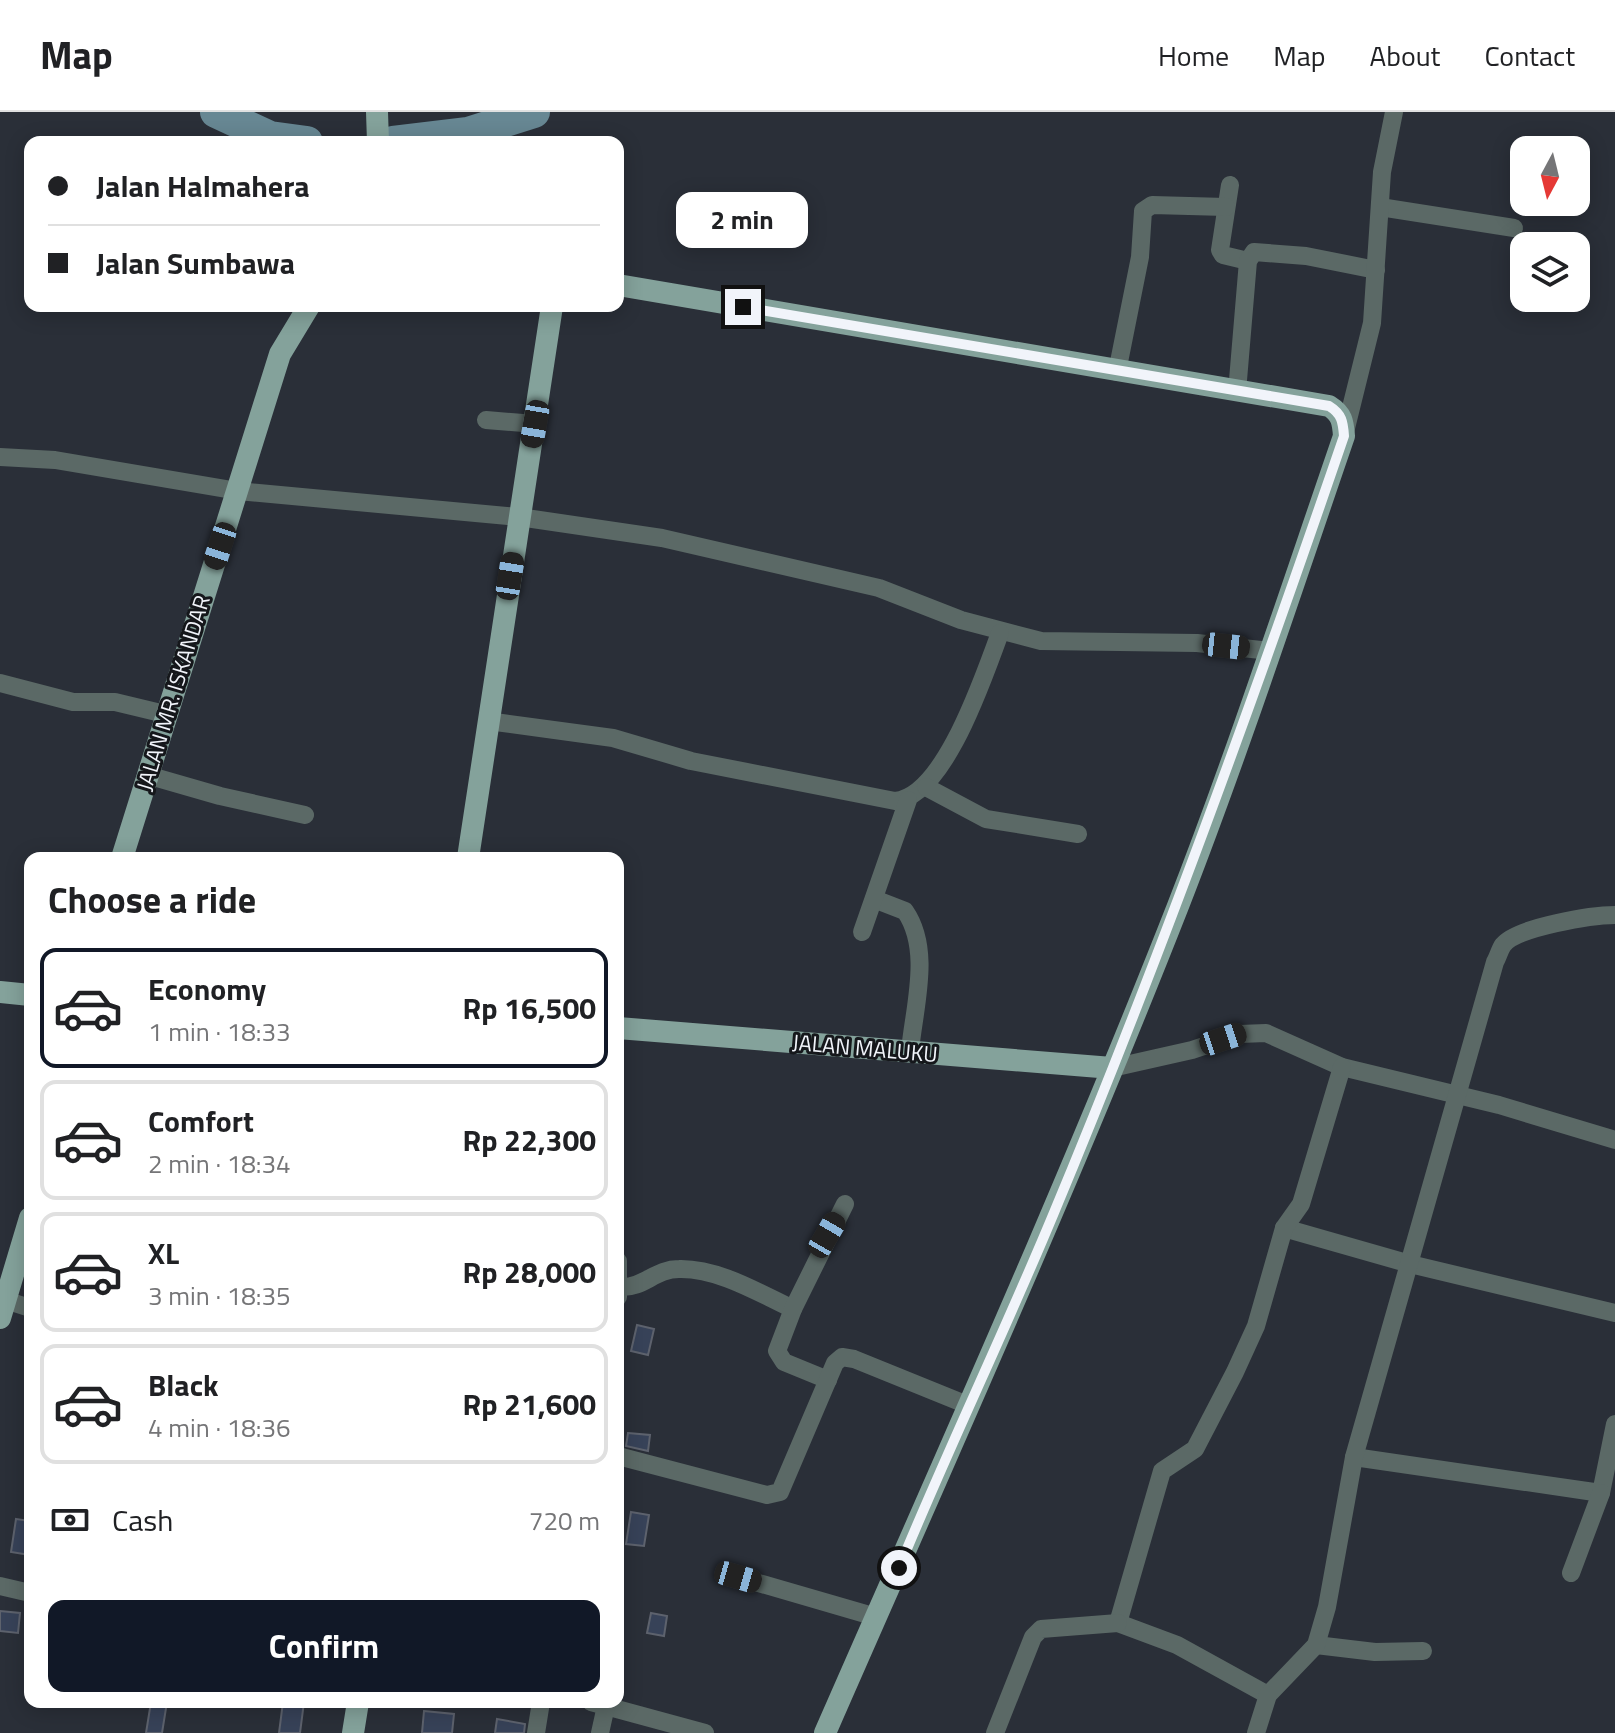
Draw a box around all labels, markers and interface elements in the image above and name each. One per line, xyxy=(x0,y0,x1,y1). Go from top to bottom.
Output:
text: Map xyxy=(40,26,113,84)
text: Home xyxy=(1158,34,1229,77)
text: Map xyxy=(1273,34,1326,77)
text: About xyxy=(1370,34,1440,77)
text: Contact xyxy=(1484,34,1575,77)
north arrow xyxy=(1510,136,1590,216)
map controls xyxy=(1510,136,1590,312)
text: Jalan Halmahera xyxy=(96,163,310,209)
callout: 2 min xyxy=(677,191,809,247)
text: 2 min xyxy=(710,200,774,239)
button: layers xyxy=(1510,232,1590,312)
text: Jalan Sumbawa xyxy=(96,240,295,286)
route end xyxy=(725,289,761,325)
car xyxy=(519,398,551,450)
car xyxy=(201,519,239,573)
car xyxy=(494,550,526,602)
street label: JALAN MR. ISKANDAR xyxy=(127,591,219,795)
car xyxy=(1201,632,1251,660)
text: Choose a ride xyxy=(48,872,256,927)
text: Economy xyxy=(148,966,266,1012)
icon: car xyxy=(52,972,124,1044)
text: Rp 16,500 xyxy=(463,985,596,1031)
text: 1 min · 18:33 xyxy=(148,1012,291,1051)
car xyxy=(1196,1020,1250,1058)
street label: JALAN MALUKU xyxy=(791,1025,939,1071)
text: Comfort xyxy=(148,1098,254,1144)
icon: car xyxy=(52,1104,124,1176)
text: Rp 22,300 xyxy=(463,1117,596,1163)
text: 2 min · 18:34 xyxy=(148,1144,291,1183)
car xyxy=(805,1208,849,1262)
text: XL xyxy=(148,1230,179,1276)
icon: car xyxy=(52,1236,124,1308)
text: Rp 28,000 xyxy=(463,1249,596,1295)
text: 3 min · 18:35 xyxy=(148,1276,291,1315)
text: Black xyxy=(148,1362,219,1408)
icon: car xyxy=(52,1368,124,1440)
text: Rp 21,600 xyxy=(463,1381,596,1427)
text: 4 min · 18:36 xyxy=(148,1408,291,1447)
text: Cash xyxy=(112,1497,173,1543)
icon: cash xyxy=(48,1498,92,1542)
text: 720 m xyxy=(529,1501,600,1540)
route start xyxy=(881,1550,917,1586)
car xyxy=(712,1559,764,1595)
button: Confirm xyxy=(48,1600,600,1692)

